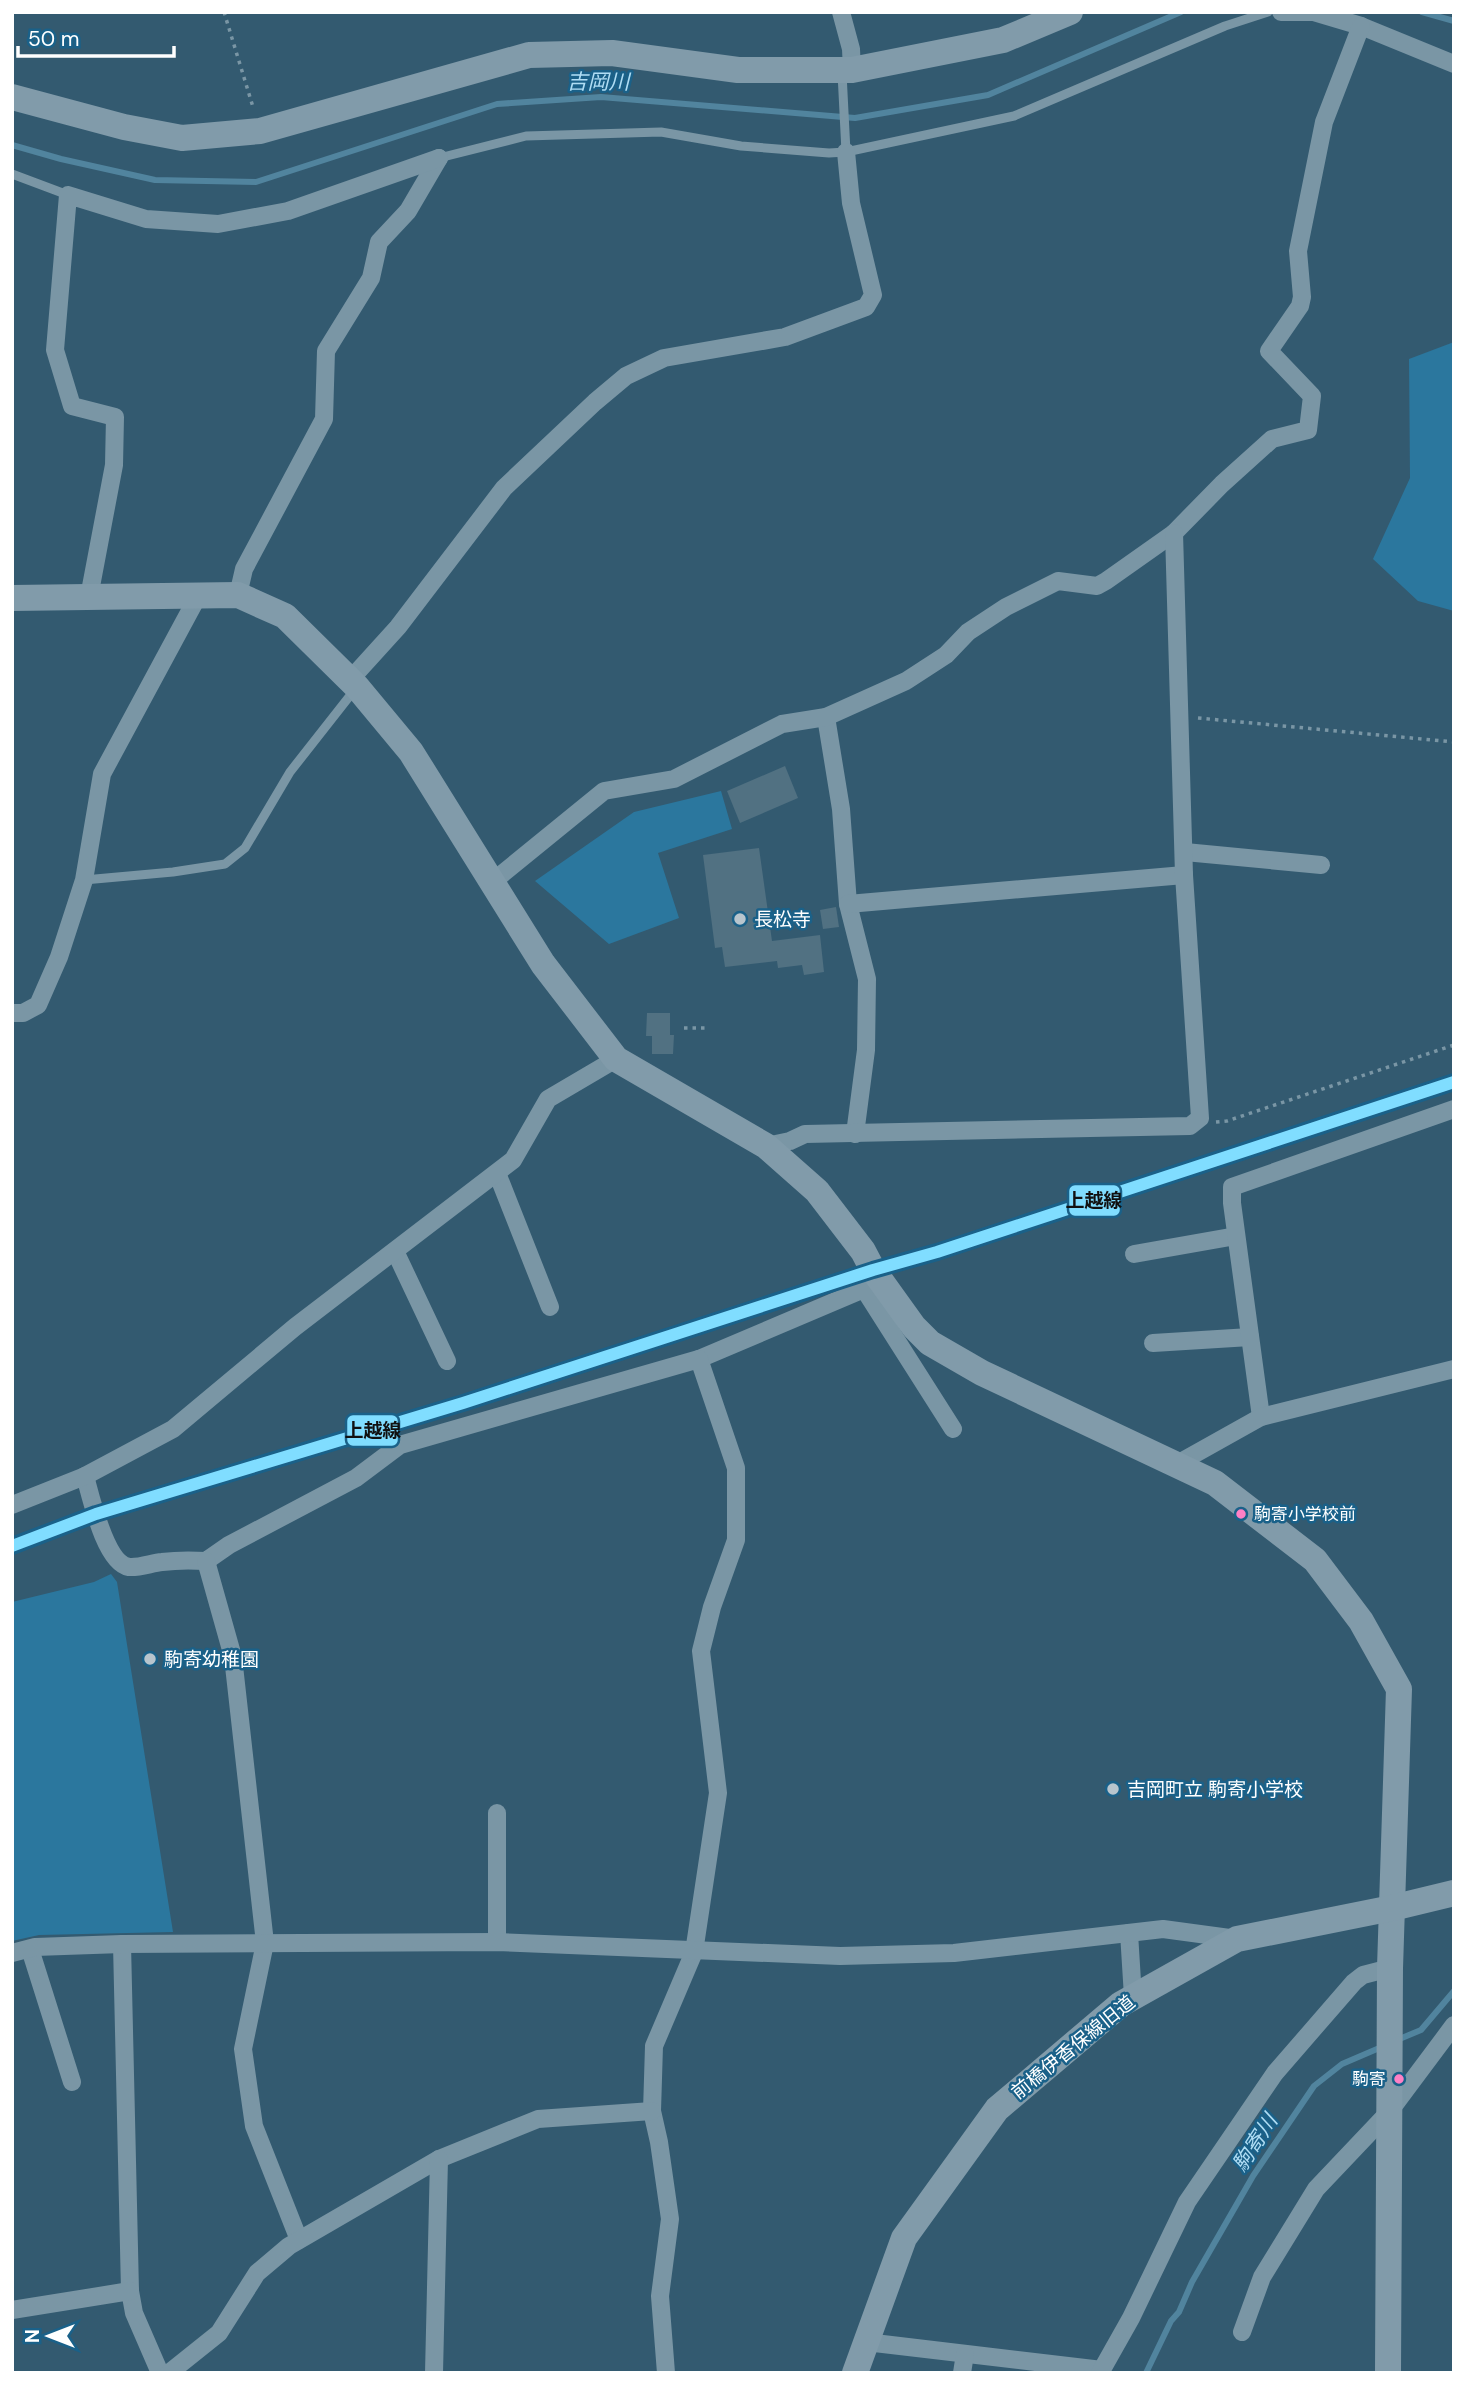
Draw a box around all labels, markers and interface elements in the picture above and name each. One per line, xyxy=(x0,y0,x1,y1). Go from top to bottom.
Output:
scale bar xyxy=(18,14,173,58)
text: 50 m xyxy=(28,25,79,53)
water label: 吉岡川 xyxy=(567,68,631,96)
place label: 長松寺 xyxy=(754,907,811,932)
marker: 長松寺 xyxy=(732,911,748,927)
line badge: 上越線 xyxy=(1068,1184,1121,1217)
text: 上越線 xyxy=(1065,1188,1123,1213)
line badge: 上越線 xyxy=(346,1414,399,1447)
text: 上越線 xyxy=(344,1418,402,1443)
place label: 駒寄小学校前 xyxy=(1254,1503,1356,1525)
marker: 駒寄小学校前 xyxy=(1234,1507,1248,1521)
place label: 駒寄幼稚園 xyxy=(164,1647,259,1672)
marker: 駒寄幼稚園 xyxy=(142,1651,158,1667)
place label: 吉岡町立 駒寄小学校 xyxy=(1127,1777,1303,1802)
marker: 吉岡町立 駒寄小学校 xyxy=(1105,1781,1121,1797)
street label: 前橋伊香保線旧道 xyxy=(1006,1989,1140,2105)
place label: 駒寄 xyxy=(1352,2068,1386,2090)
marker: 駒寄 xyxy=(1392,2072,1406,2086)
water label: 駒寄川 xyxy=(1226,2107,1285,2177)
north arrow xyxy=(14,2301,84,2371)
text: N xyxy=(20,2329,45,2343)

